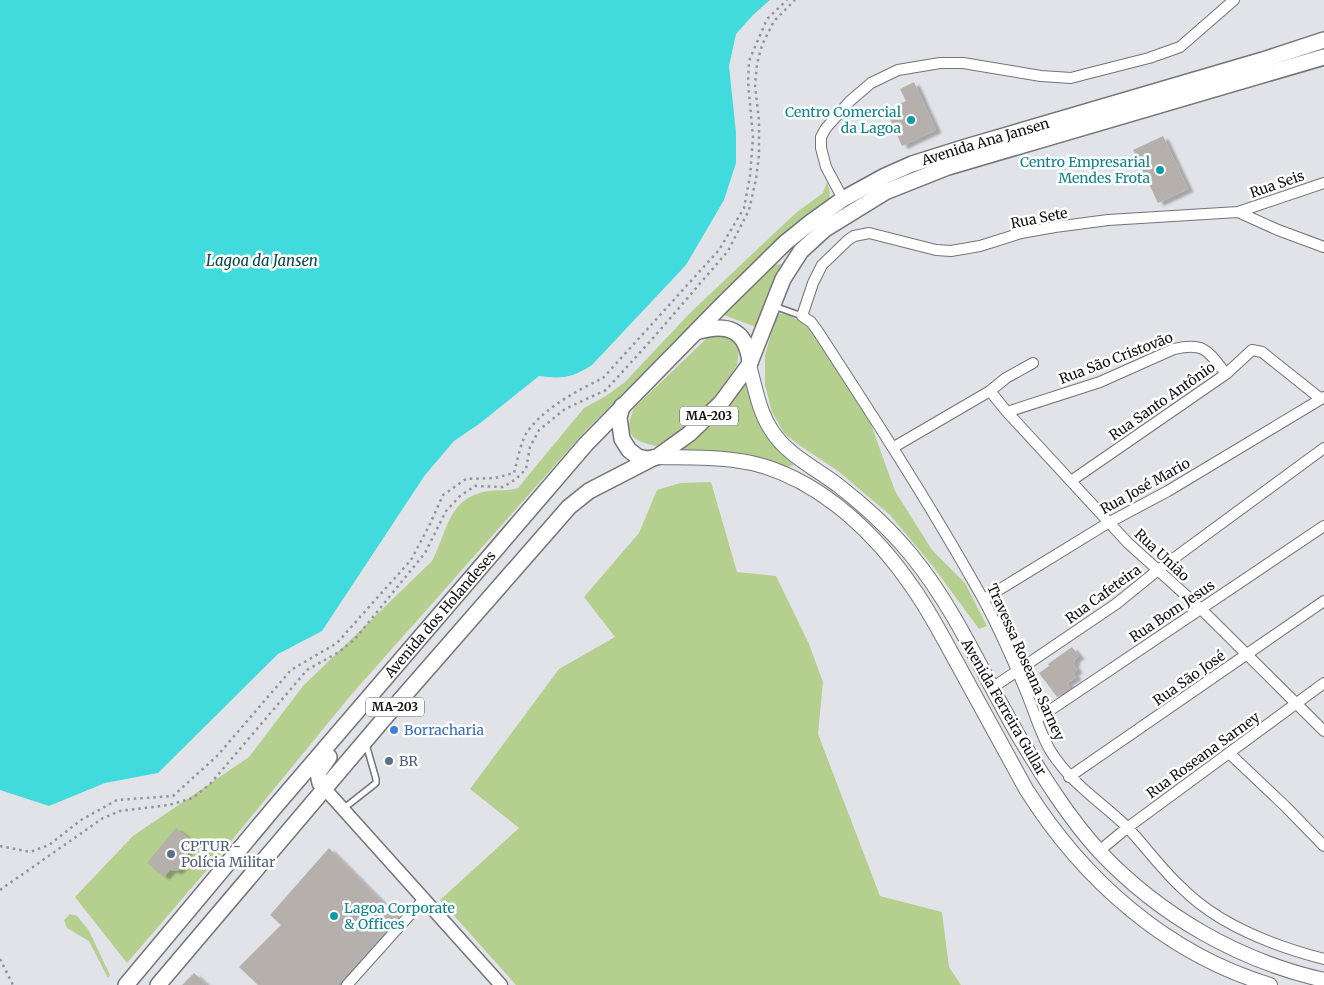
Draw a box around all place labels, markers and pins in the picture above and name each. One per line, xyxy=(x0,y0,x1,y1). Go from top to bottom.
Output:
place label: Centro Comercial da Lagoa xyxy=(785,103,902,137)
marker: Centro Comercial da Lagoa xyxy=(905,114,917,126)
place label: Centro Empresarial Mendes Frota xyxy=(1020,153,1151,187)
marker: Centro Empresarial Mendes Frota xyxy=(1154,164,1166,176)
place label: Borracharia xyxy=(404,721,484,739)
marker: Borracharia xyxy=(388,724,400,736)
place label: BR xyxy=(399,752,418,770)
marker: BR xyxy=(383,755,395,767)
place label: CPTUR - Polícia Militar xyxy=(181,837,275,871)
marker: CPTUR - Polícia Militar xyxy=(165,848,177,860)
place label: Lagoa Corporate & Offices xyxy=(344,899,455,933)
marker: Lagoa Corporate & Offices xyxy=(328,910,340,922)

